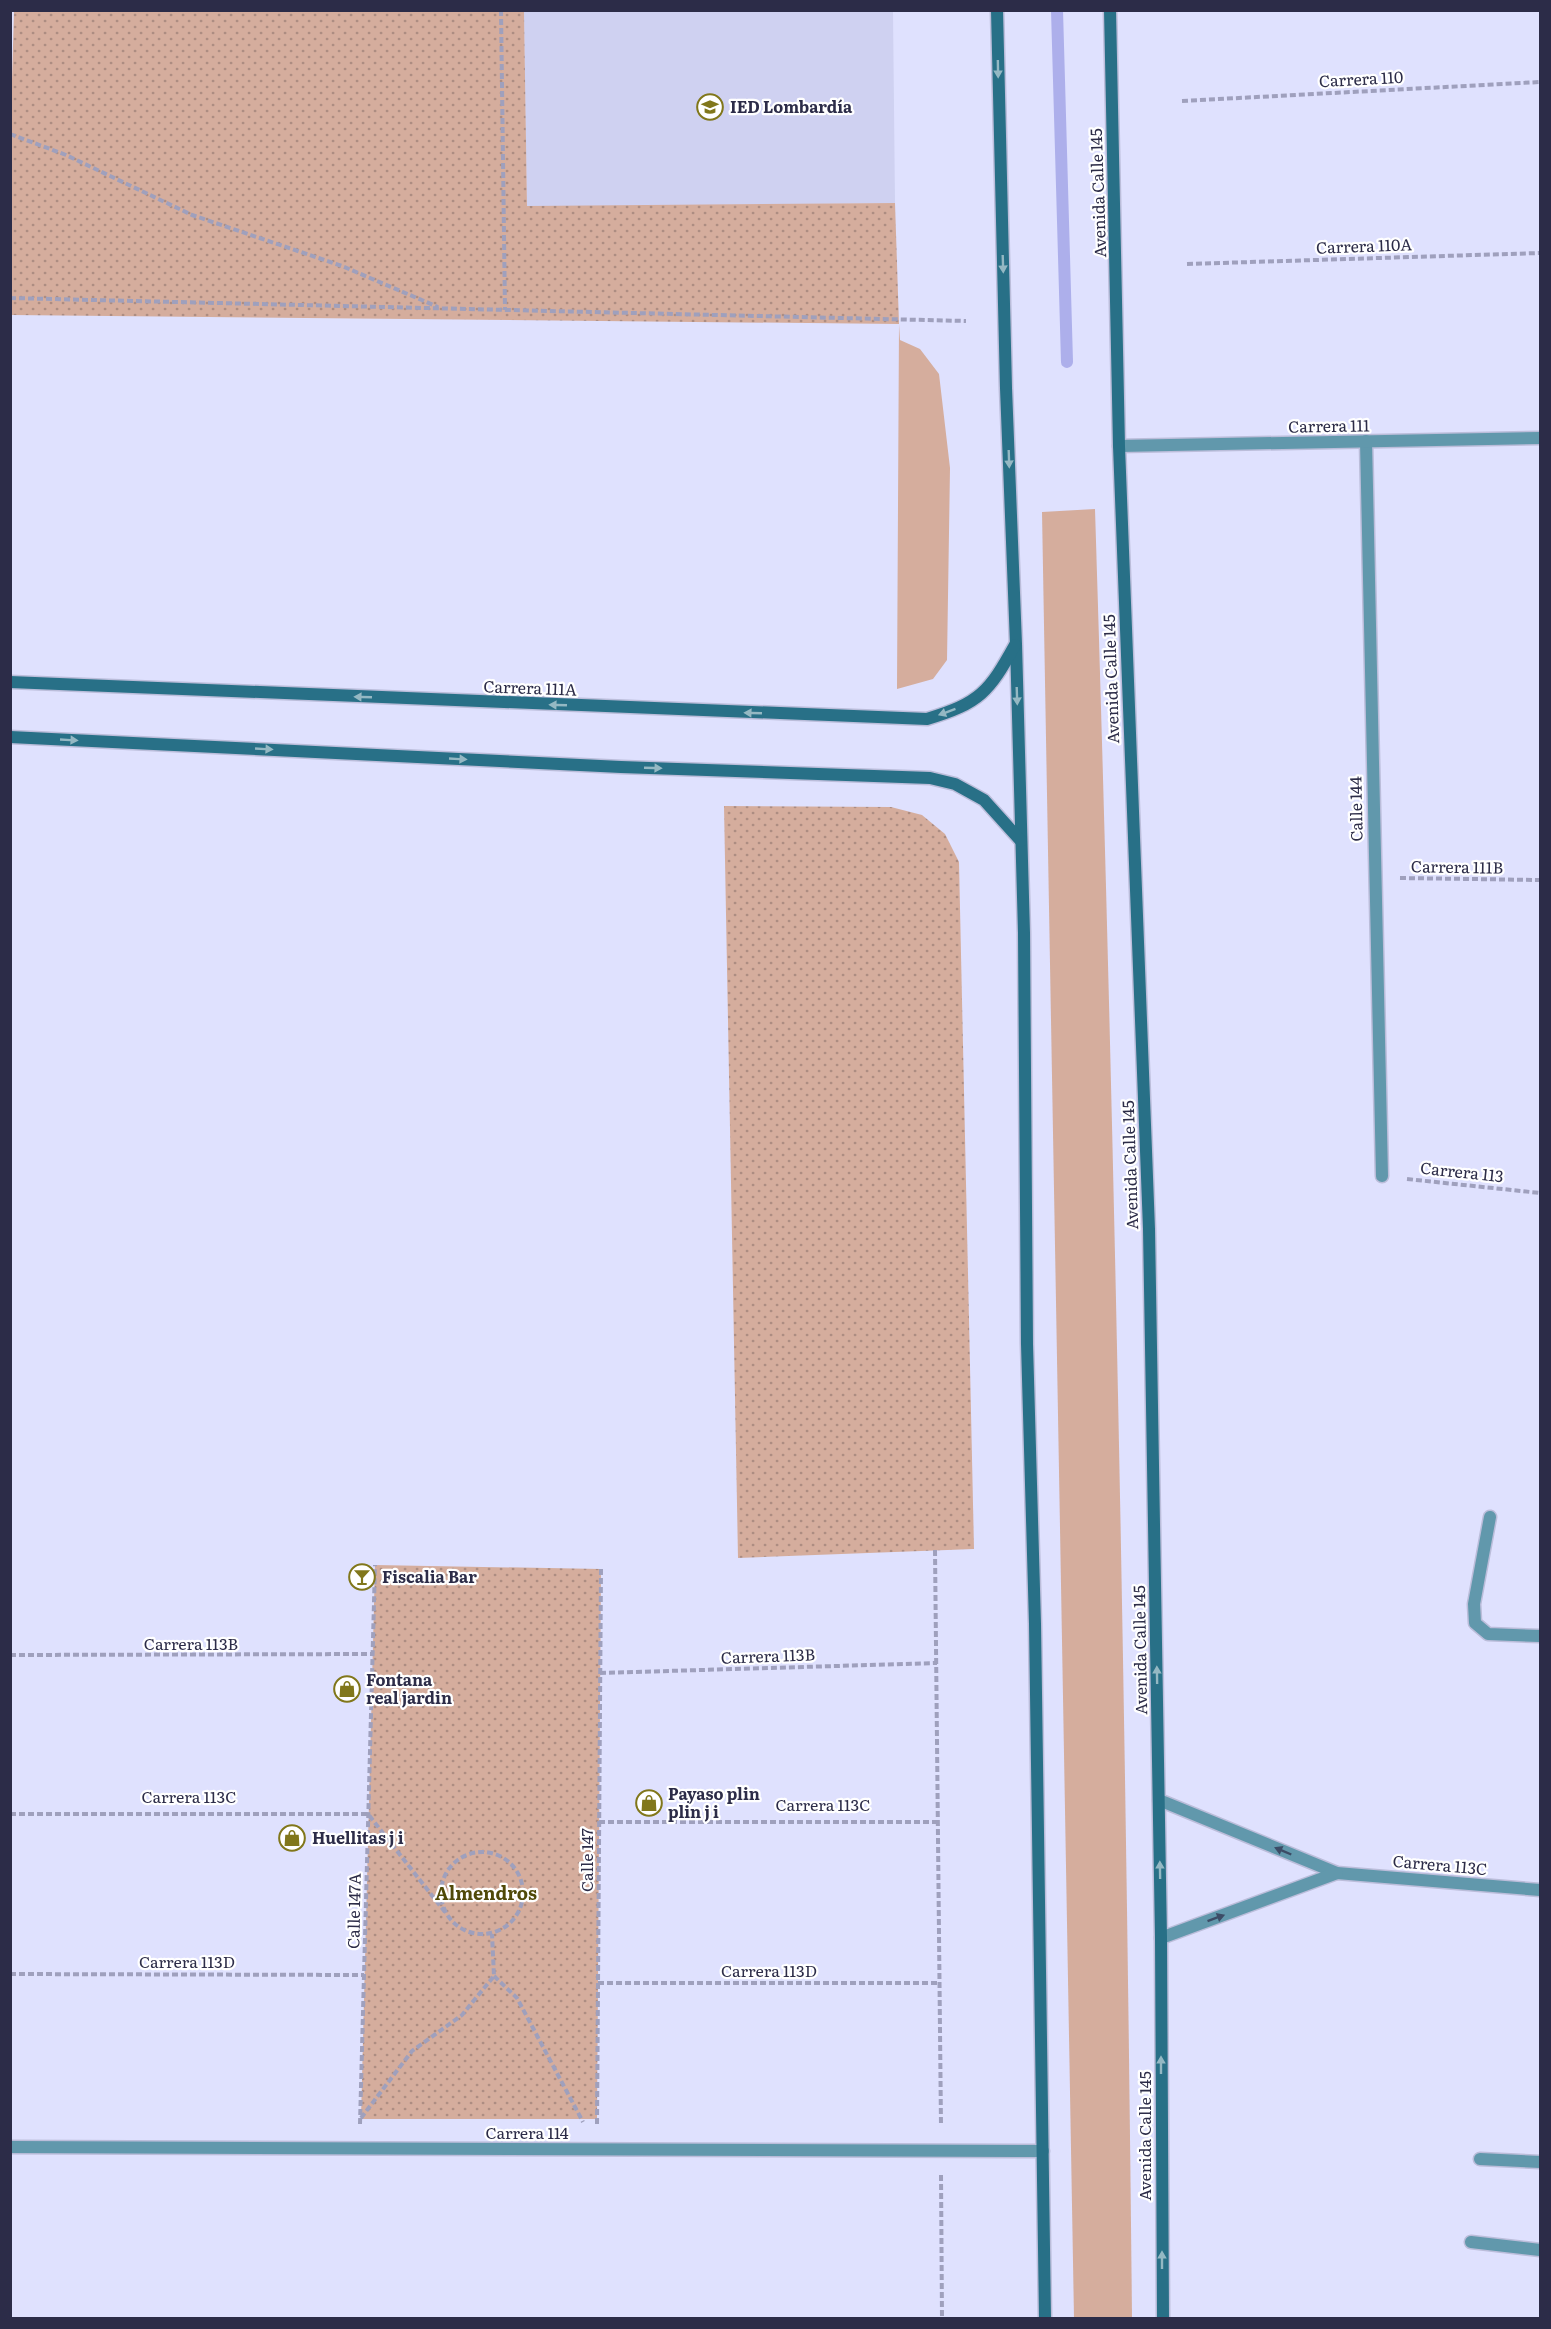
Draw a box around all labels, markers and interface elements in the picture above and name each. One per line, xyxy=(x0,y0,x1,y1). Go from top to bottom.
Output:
one-way arrow xyxy=(993,59,1003,78)
street label: Carrera 110 xyxy=(1318,64,1404,92)
school or university icon: IED Lombardía xyxy=(695,92,725,122)
place label: IED Lombardía xyxy=(730,94,853,118)
street label: Avenida Calle 145 xyxy=(1083,128,1111,258)
street label: Carrera 110A xyxy=(1316,231,1413,259)
one-way arrow xyxy=(998,254,1007,273)
street label: Carrera 111 xyxy=(1288,412,1370,438)
one-way arrow xyxy=(1004,449,1013,468)
street label: Avenida Calle 145 xyxy=(1096,614,1124,744)
street label: Carrera 111A xyxy=(483,673,577,701)
one-way arrow xyxy=(1013,686,1022,705)
one-way arrow xyxy=(354,693,373,702)
one-way arrow xyxy=(549,701,568,710)
one-way arrow xyxy=(744,708,763,717)
one-way arrow xyxy=(938,708,956,718)
one-way arrow xyxy=(59,735,78,744)
one-way arrow xyxy=(254,745,273,754)
one-way arrow xyxy=(449,754,468,763)
one-way arrow xyxy=(644,763,663,773)
street label: Calle 144 xyxy=(1342,776,1368,842)
street label: Carrera 111B xyxy=(1411,853,1503,879)
street label: Avenida Calle 145 xyxy=(1115,1100,1143,1230)
street label: Carrera 113 xyxy=(1419,1155,1505,1187)
bar icon: Fiscalia Bar xyxy=(347,1562,377,1592)
place label: Fiscalia Bar xyxy=(382,1564,477,1588)
street label: Avenida Calle 145 xyxy=(1126,1585,1152,1715)
street label: Carrera 113B xyxy=(144,1631,238,1655)
street label: Carrera 113B xyxy=(720,1641,815,1669)
one-way arrow xyxy=(1152,1666,1161,1685)
place label: Fontana real jardin xyxy=(366,1667,452,1709)
shop icon: Fontana real jardin xyxy=(332,1674,362,1704)
place label: Payaso plin plin j i xyxy=(668,1781,760,1823)
street label: Carrera 113C xyxy=(142,1784,236,1808)
shop icon: Payaso plin plin j i xyxy=(634,1788,664,1818)
street label: Carrera 113C xyxy=(776,1792,870,1816)
shop icon: Huellitas j i xyxy=(277,1823,307,1853)
place label: Huellitas j i xyxy=(312,1825,404,1849)
street label: Calle 147 xyxy=(574,1828,598,1892)
one-way arrow xyxy=(1273,1846,1291,1856)
street label: Carrera 113C xyxy=(1392,1848,1488,1880)
one-way arrow xyxy=(1155,1861,1165,1880)
street label: Calle 147A xyxy=(340,1873,366,1949)
district label: Almendros xyxy=(435,1879,537,1906)
one-way arrow xyxy=(1207,1912,1225,1922)
street label: Carrera 113D xyxy=(139,1949,235,1973)
street label: Carrera 113D xyxy=(721,1958,817,1982)
one-way arrow xyxy=(1156,2056,1166,2075)
street label: Avenida Calle 145 xyxy=(1132,2071,1156,2201)
street label: Carrera 114 xyxy=(485,2120,569,2144)
one-way arrow xyxy=(1157,2251,1167,2270)

